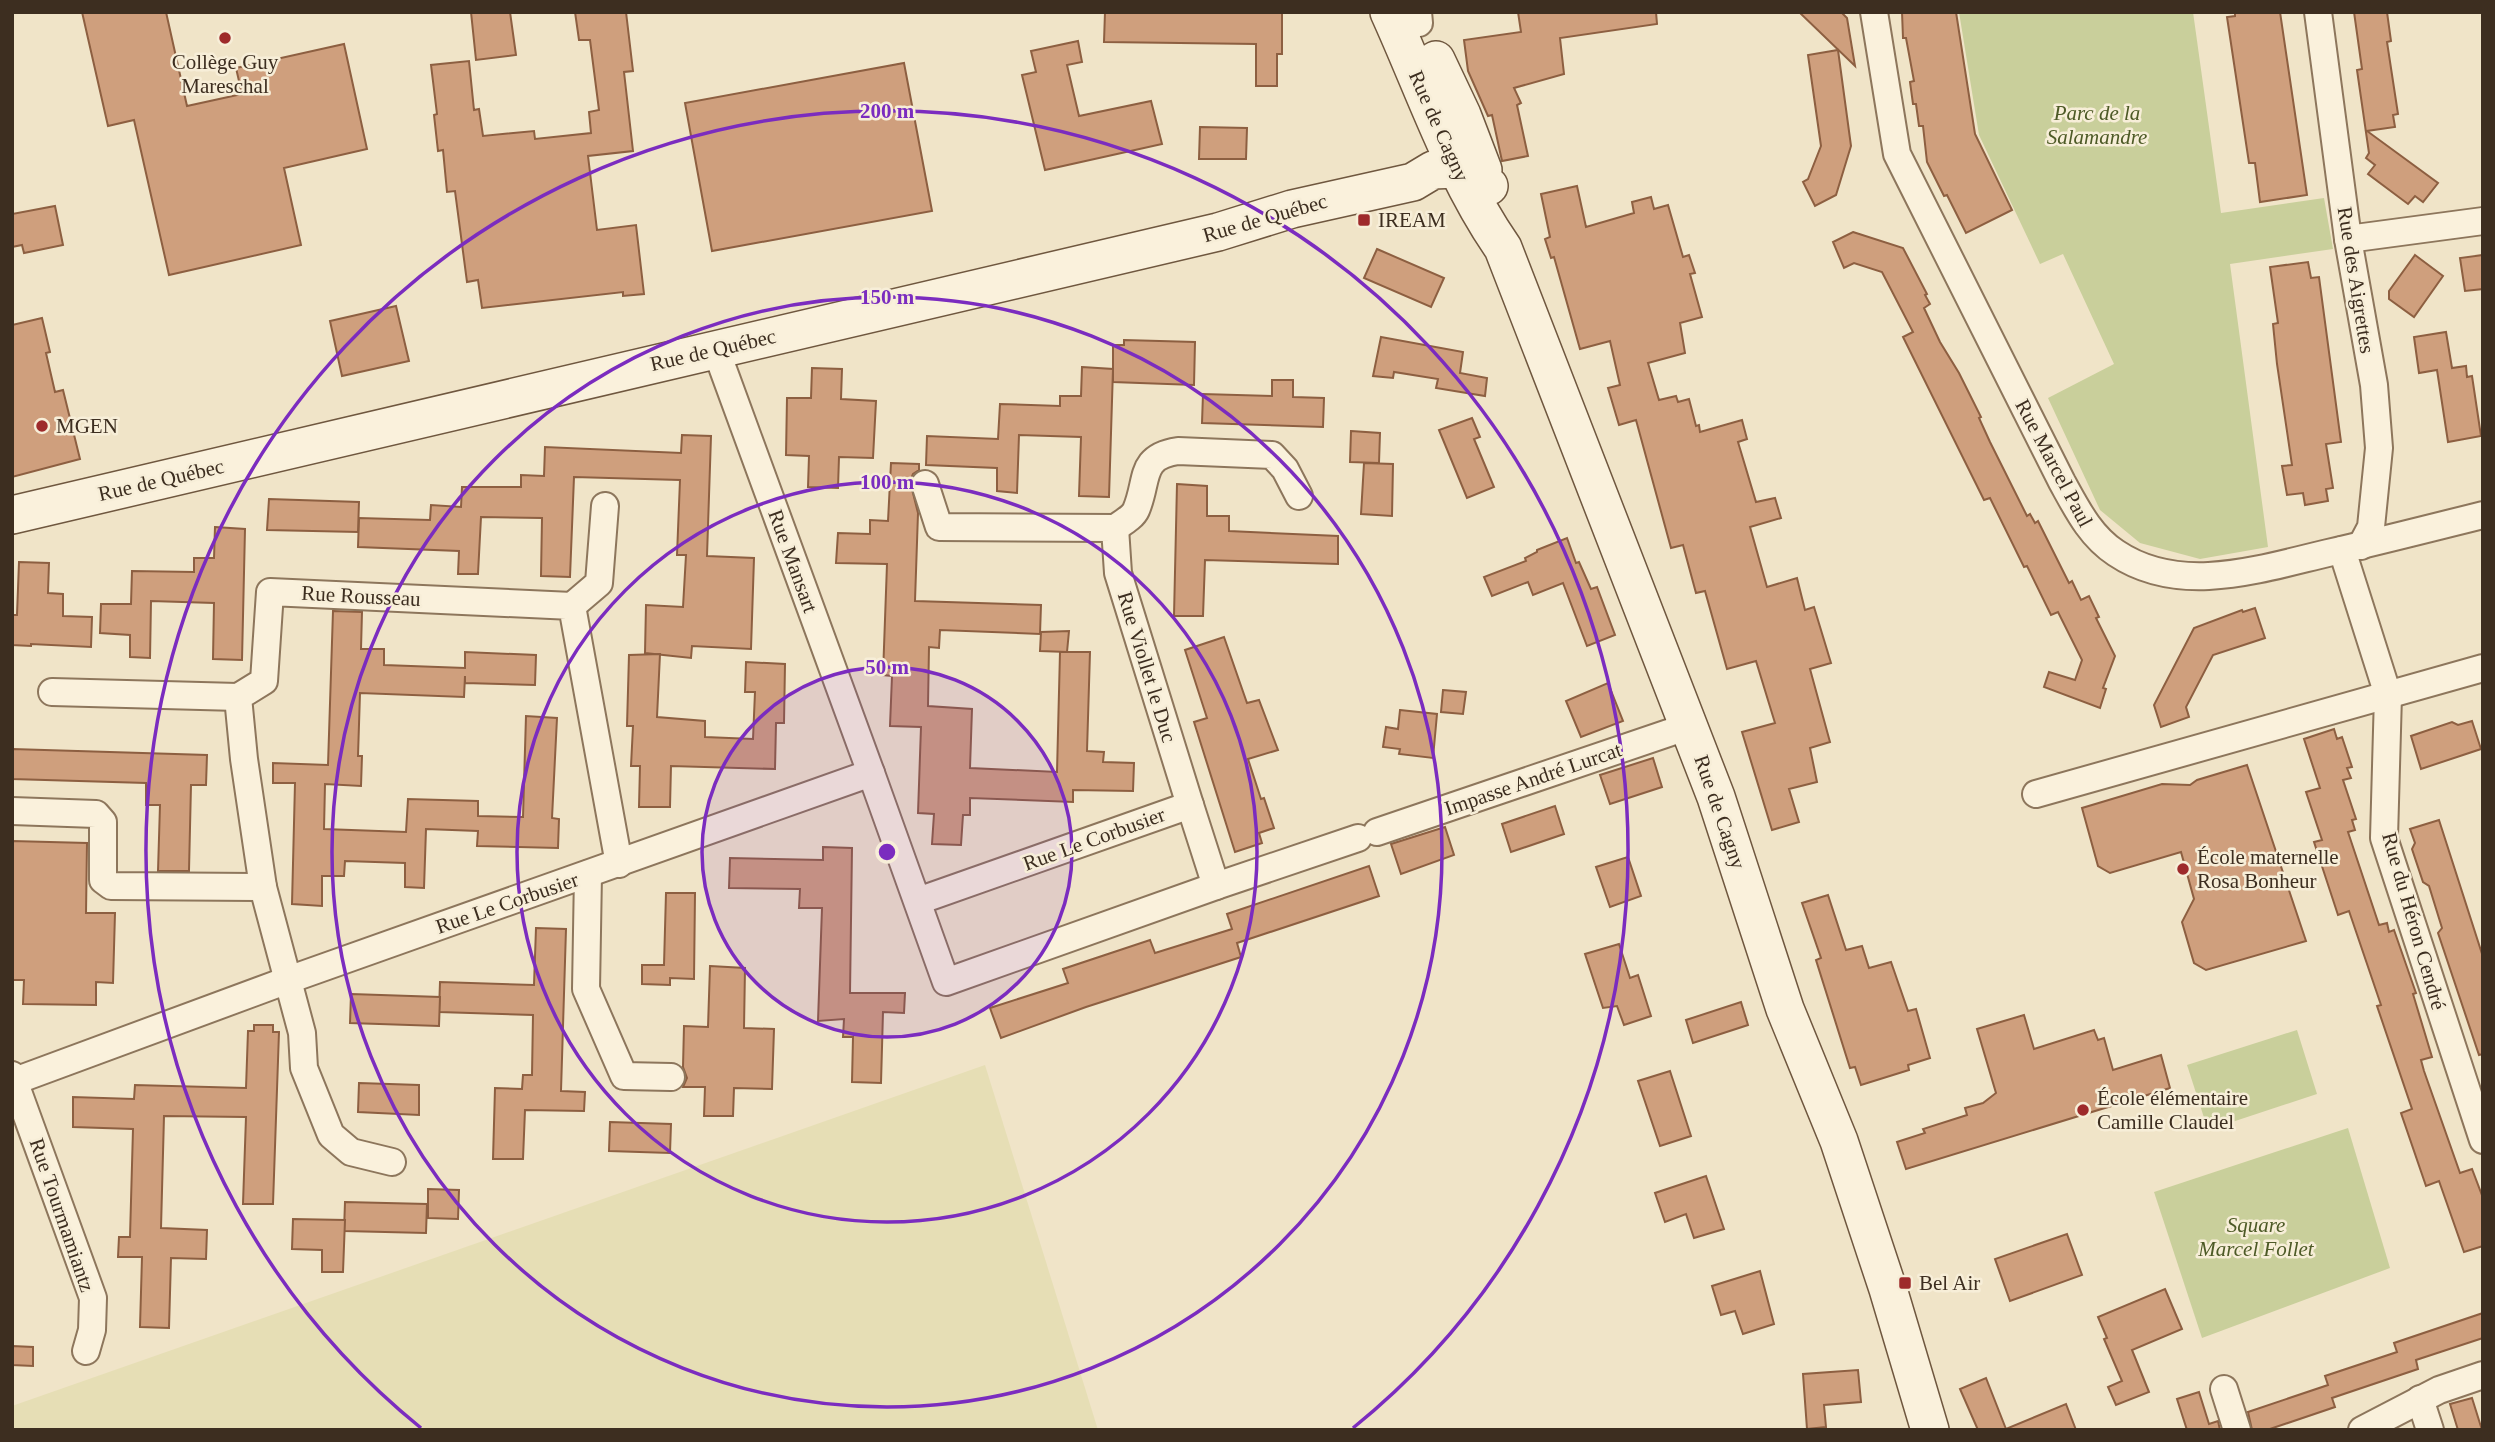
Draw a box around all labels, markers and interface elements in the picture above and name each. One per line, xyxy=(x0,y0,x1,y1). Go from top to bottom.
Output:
marker: Collège Guy Mareschal xyxy=(217,30,233,46)
place label: Collège Guy Mareschal xyxy=(172,50,279,98)
street label: Rue de Cagny xyxy=(1404,67,1474,186)
text: 200 m xyxy=(860,99,915,123)
park label: Parc de la Salamandre xyxy=(2047,101,2147,149)
street label: Rue de Québec xyxy=(1200,189,1330,247)
street label: Rue des Aigrettes xyxy=(2333,205,2379,355)
place label: IREAM xyxy=(1378,208,1446,232)
marker: IREAM xyxy=(1356,212,1372,228)
text: 150 m xyxy=(860,285,915,309)
street label: Rue de Québec xyxy=(648,324,778,376)
street label: Rue Marcel Paul xyxy=(2010,395,2098,531)
place label: MGEN xyxy=(56,414,118,438)
marker: MGEN xyxy=(34,418,50,434)
street label: Rue de Québec xyxy=(96,454,226,506)
text: 100 m xyxy=(860,470,915,494)
street label: Rue Mansart xyxy=(763,506,823,616)
street label: Rue Rousseau xyxy=(301,581,422,611)
street label: Rue Viollet le Duc xyxy=(1113,589,1181,745)
text: 50 m xyxy=(865,655,909,679)
street label: Impasse André Lurcat xyxy=(1441,737,1625,821)
street label: Rue de Cagny xyxy=(1689,752,1751,873)
street label: Rue Le Corbusier xyxy=(1020,802,1168,876)
street label: Rue du Héron Cendré xyxy=(2377,829,2451,1013)
centre of rings xyxy=(875,840,899,864)
place label: École maternelle Rosa Bonheur xyxy=(2197,845,2339,893)
marker: École maternelle Rosa Bonheur xyxy=(2175,861,2191,877)
street label: Rue Le Corbusier xyxy=(433,867,581,939)
place label: École élémentaire Camille Claudel xyxy=(2097,1086,2248,1134)
marker: École élémentaire Camille Claudel xyxy=(2075,1102,2091,1118)
street label: Rue Tourmamiantz xyxy=(24,1135,100,1295)
park label: Square Marcel Follet xyxy=(2197,1213,2315,1261)
place label: Bel Air xyxy=(1919,1271,1980,1295)
marker: Bel Air xyxy=(1897,1275,1913,1291)

